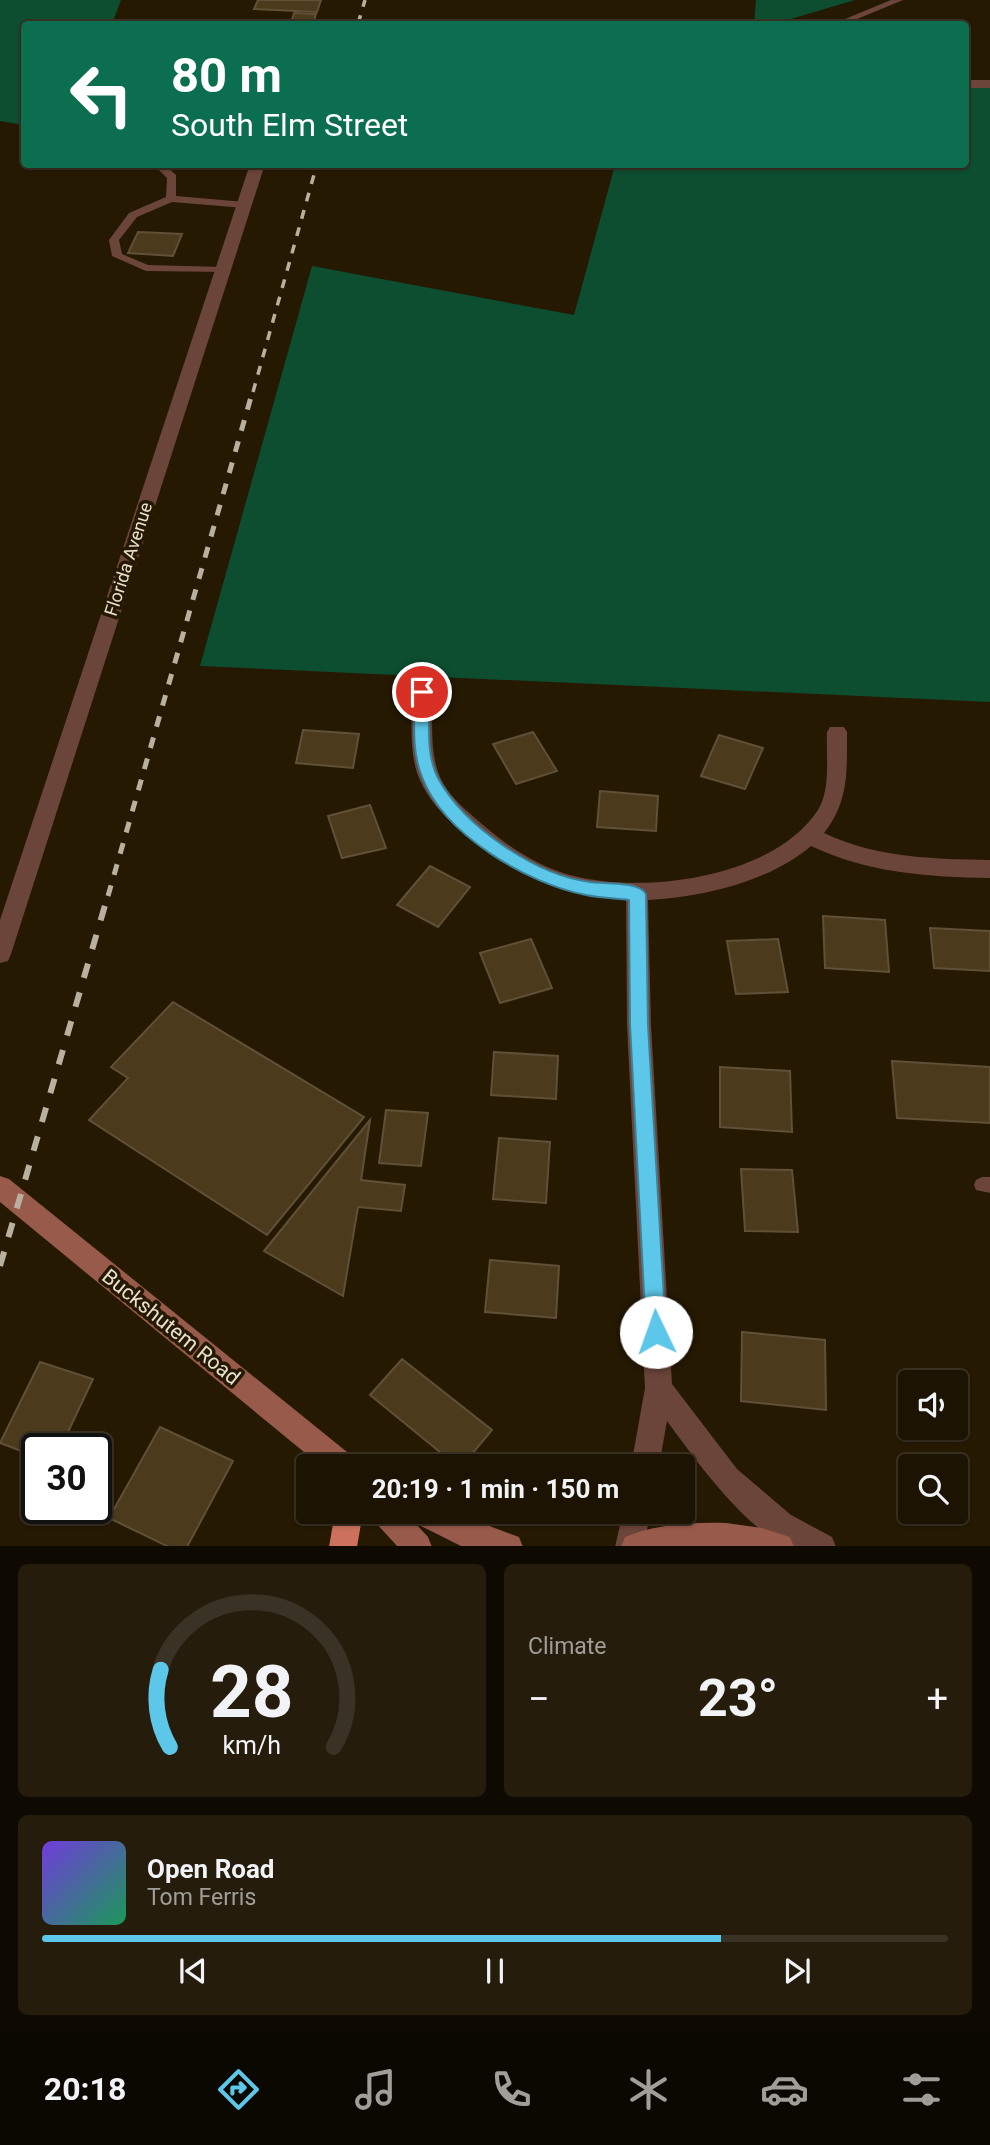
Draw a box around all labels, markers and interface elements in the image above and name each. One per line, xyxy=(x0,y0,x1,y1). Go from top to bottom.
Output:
text: 80 m xyxy=(171,47,282,104)
icon: left xyxy=(56,49,147,140)
text: South Elm Street xyxy=(171,106,408,144)
street label: Florida Avenue xyxy=(100,499,156,619)
pin xyxy=(392,662,452,722)
icon: arrive xyxy=(403,673,441,711)
street label: Buckshutem Road xyxy=(97,1264,245,1390)
position arrow xyxy=(619,1295,693,1369)
map controls xyxy=(898,1370,968,1524)
button: sound xyxy=(898,1370,968,1440)
speed limit sign: 30 xyxy=(21,1433,112,1524)
button: search xyxy=(898,1454,968,1524)
text: 20:19 · 1 min · 150 m xyxy=(372,1474,619,1504)
text: Climate xyxy=(528,1633,607,1660)
text: 28 xyxy=(210,1649,294,1735)
text: 23° xyxy=(698,1668,778,1729)
text: − xyxy=(528,1677,550,1721)
text: + xyxy=(926,1677,948,1721)
text: km/h xyxy=(223,1730,281,1759)
text: Open Road xyxy=(147,1854,275,1884)
text: Tom Ferris xyxy=(147,1884,256,1911)
icon: previous xyxy=(174,1952,212,1990)
icon: pause xyxy=(476,1952,514,1990)
icon: next xyxy=(778,1952,816,1990)
icon: directions xyxy=(214,2065,263,2114)
icon: music xyxy=(351,2065,400,2114)
icon: phone xyxy=(487,2065,536,2114)
icon: climate xyxy=(624,2065,673,2114)
icon: car xyxy=(760,2065,809,2114)
icon: filters xyxy=(897,2065,946,2114)
text: 20:18 xyxy=(44,2070,126,2108)

